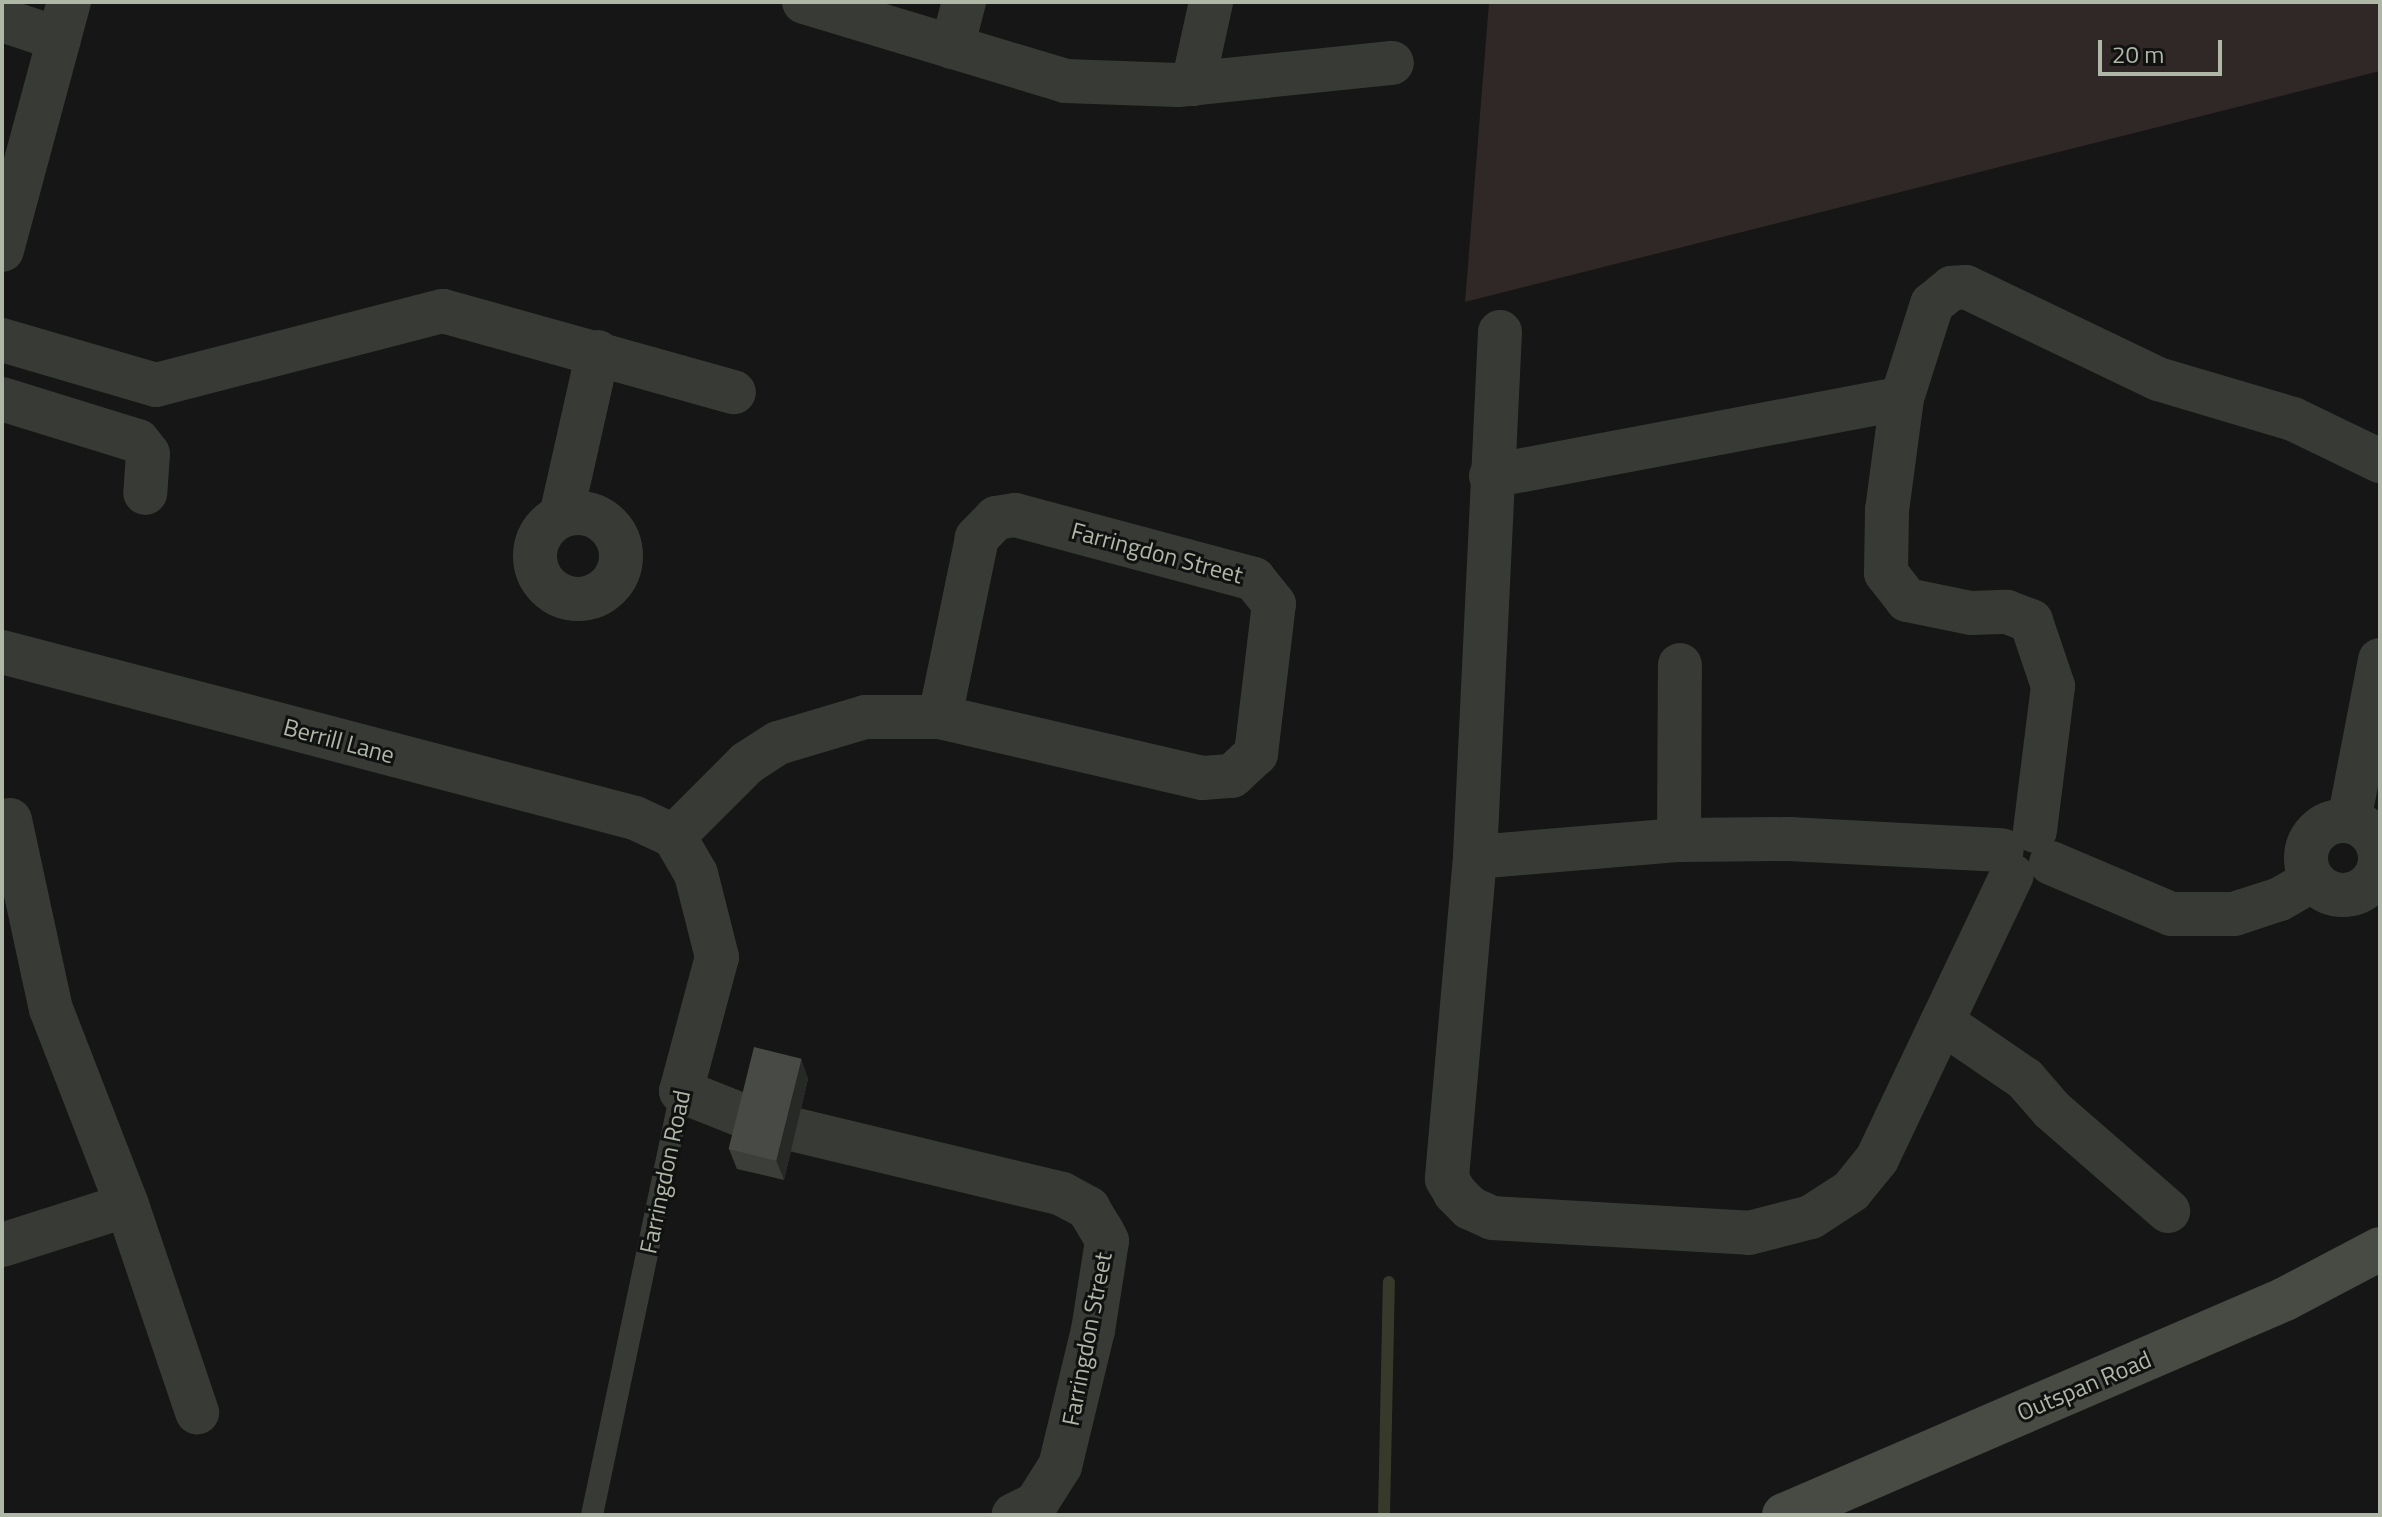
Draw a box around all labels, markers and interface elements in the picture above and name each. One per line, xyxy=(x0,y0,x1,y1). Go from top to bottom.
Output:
scale bar xyxy=(2102,24,2226,74)
text: 20 m xyxy=(2112,36,2164,72)
street label: Farringdon Street xyxy=(1068,516,1246,590)
street label: Berrill Lane xyxy=(280,712,398,770)
street label: Farringdon Road xyxy=(634,1088,696,1256)
street label: Farringdon Street xyxy=(1056,1250,1118,1428)
street label: Outspan Road xyxy=(2013,1345,2155,1427)

